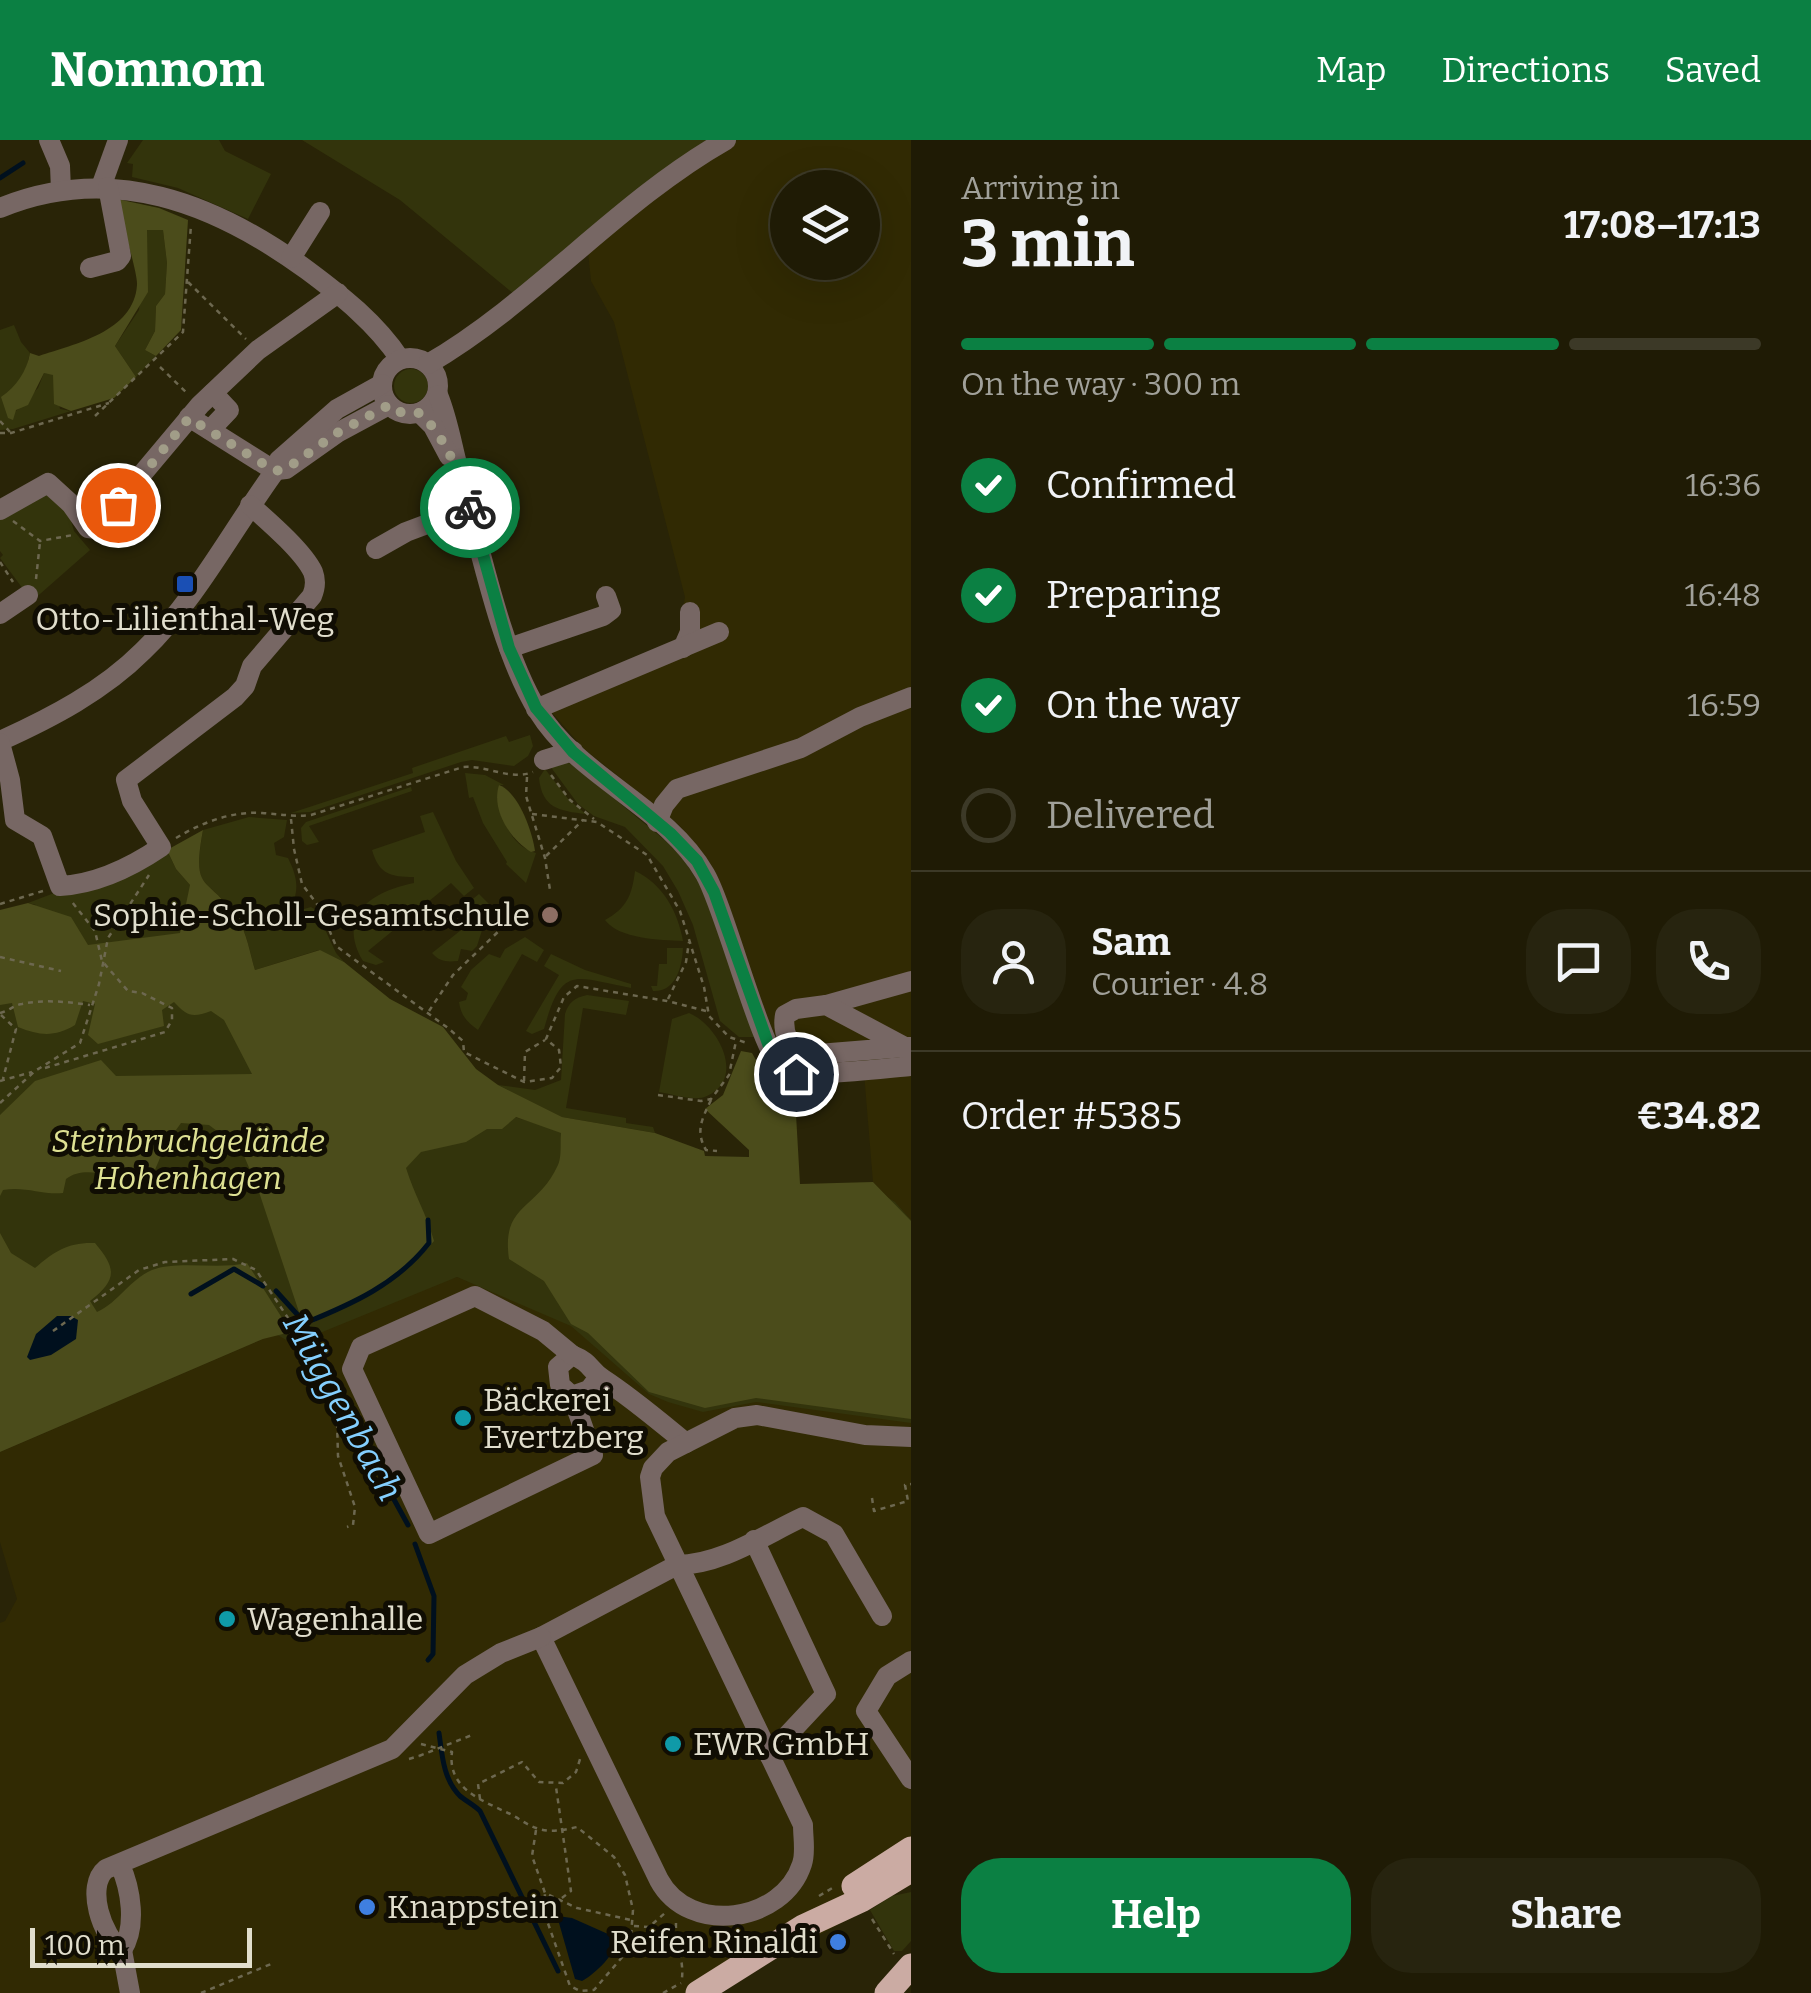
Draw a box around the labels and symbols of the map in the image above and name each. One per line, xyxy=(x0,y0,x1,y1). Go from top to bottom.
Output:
courier xyxy=(420,458,520,558)
pin xyxy=(76,463,161,548)
marker: Otto-Lilienthal-Weg xyxy=(174,573,196,595)
place label: Otto-Lilienthal-Weg xyxy=(36,600,334,638)
place label: Sophie-Scholl-Gesamtschule xyxy=(93,896,530,934)
marker: Sophie-Scholl-Gesamtschule xyxy=(539,904,561,926)
pin xyxy=(754,1032,839,1117)
park label: Steinbruchgelände Hohenhagen xyxy=(51,1122,325,1197)
water label: Müggenbach xyxy=(274,1306,412,1508)
place label: Bäckerei Evertzberg xyxy=(483,1381,644,1456)
marker: Bäckerei Evertzberg xyxy=(452,1407,474,1429)
place label: Wagenhalle xyxy=(247,1600,423,1638)
marker: Wagenhalle xyxy=(216,1608,238,1630)
place label: EWR GmbH xyxy=(693,1725,869,1763)
marker: EWR GmbH xyxy=(662,1733,684,1755)
place label: Knappstein xyxy=(387,1888,559,1926)
marker: Knappstein xyxy=(356,1896,378,1918)
scale bar xyxy=(30,1923,252,1968)
place label: Reifen Rinaldi xyxy=(610,1923,818,1961)
marker: Reifen Rinaldi xyxy=(827,1931,849,1953)

